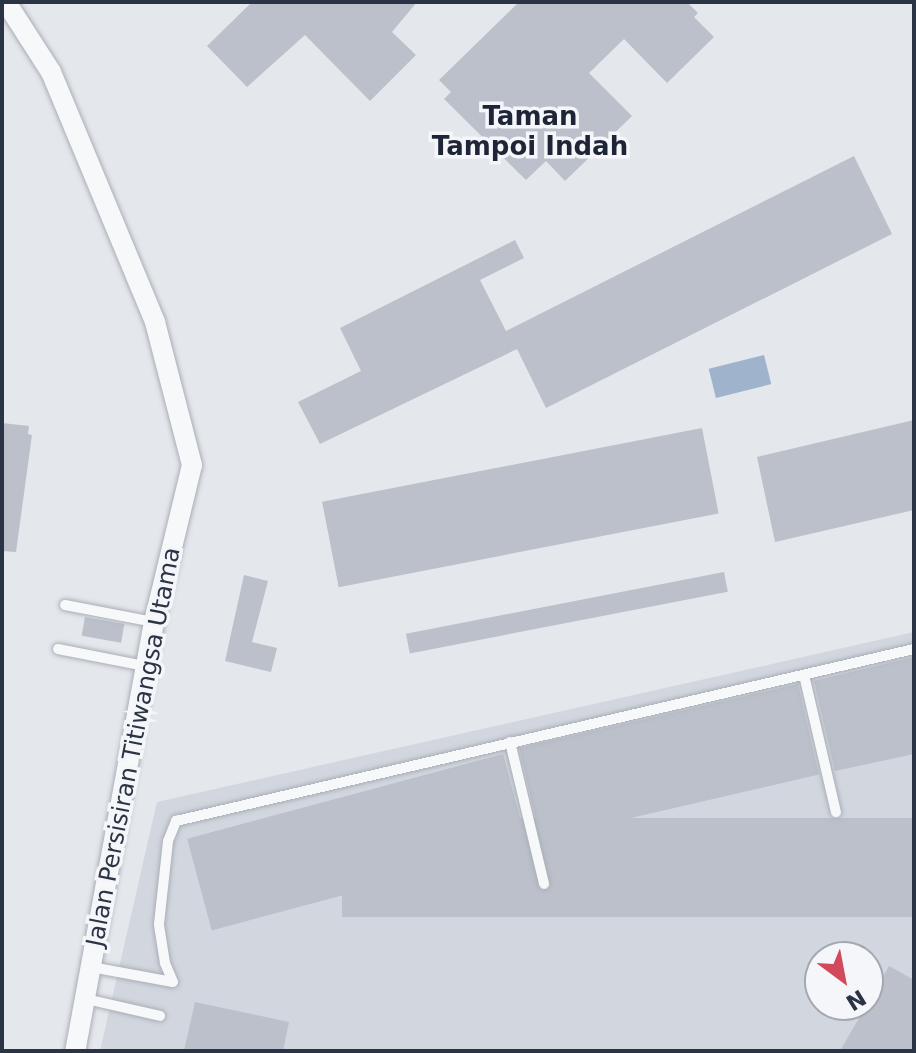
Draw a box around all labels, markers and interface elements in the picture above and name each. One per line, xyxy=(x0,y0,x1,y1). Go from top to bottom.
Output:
district label: Taman Tampoi Indah xyxy=(432,101,628,162)
street label: Jalan Persisiran Titiwangsa Utama xyxy=(81,545,187,949)
north arrow xyxy=(804,941,884,1021)
text: N xyxy=(841,985,870,1016)

